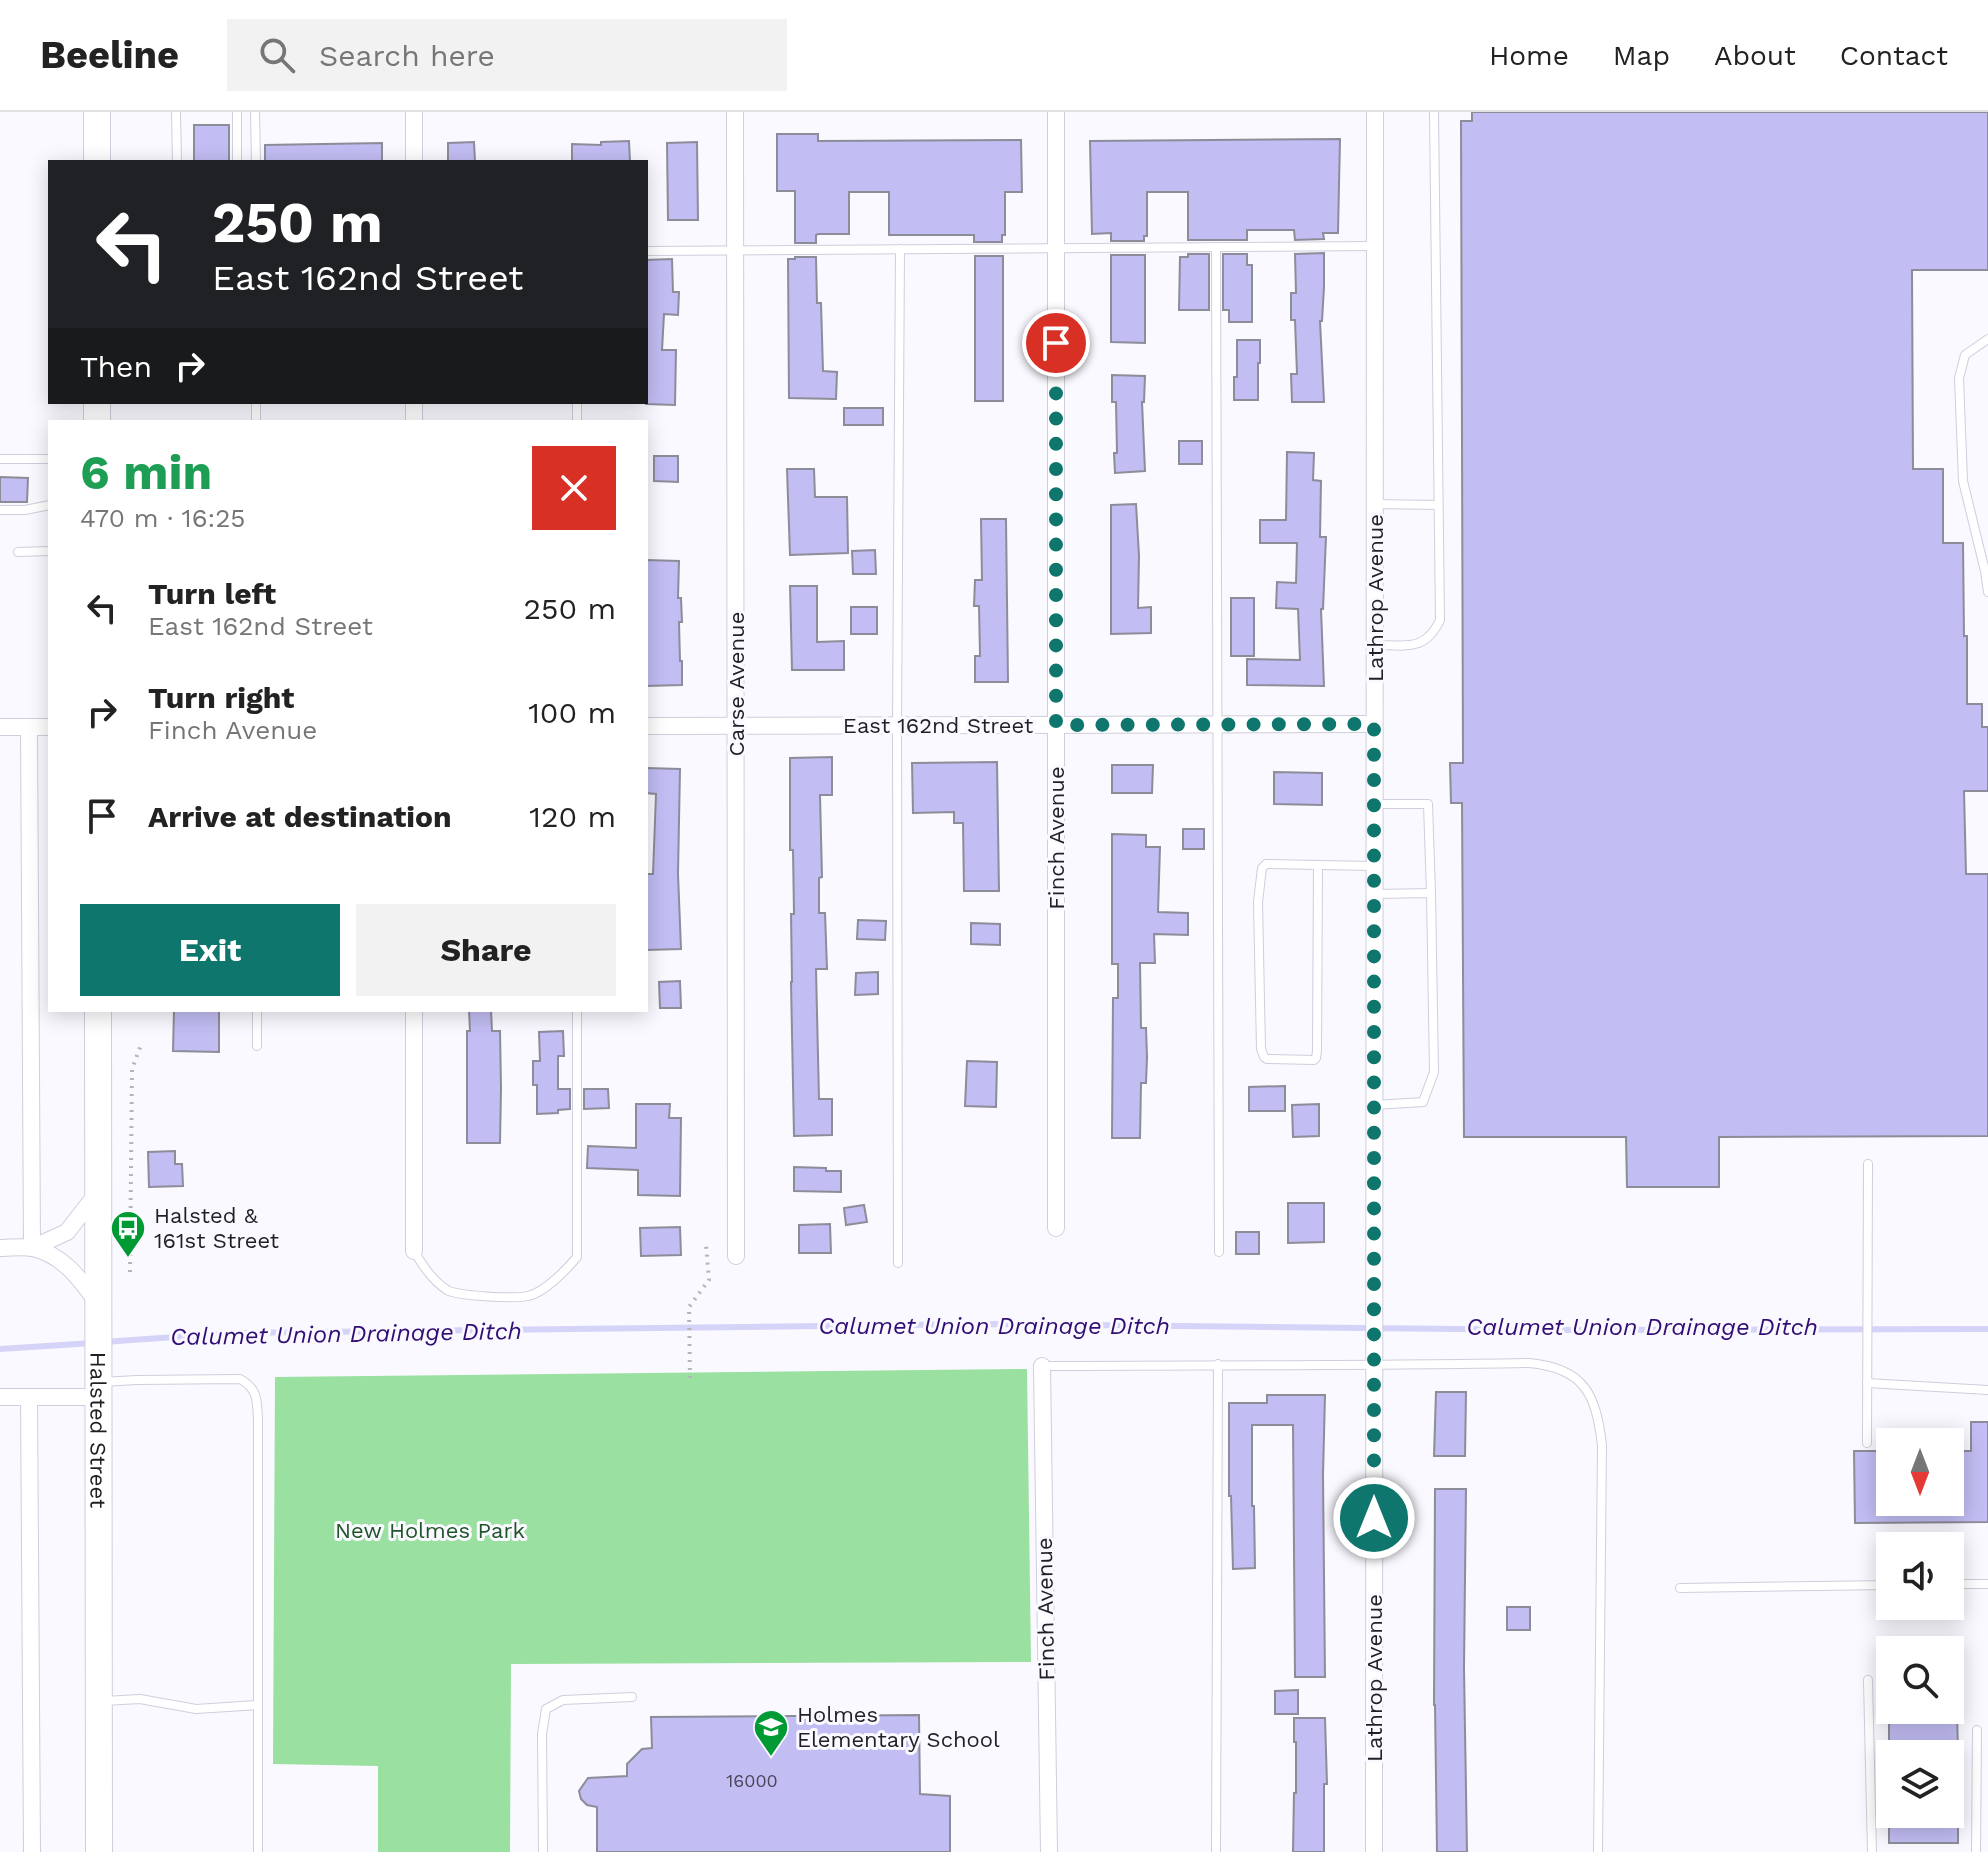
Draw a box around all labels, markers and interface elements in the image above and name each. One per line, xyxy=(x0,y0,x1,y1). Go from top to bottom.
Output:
search box xyxy=(227,19,787,91)
text: Beeline xyxy=(40,33,179,77)
icon: search xyxy=(255,33,299,77)
text: Search here xyxy=(319,38,495,73)
text: Home xyxy=(1489,39,1569,72)
text: Map xyxy=(1613,39,1670,72)
text: About xyxy=(1714,39,1796,72)
text: Contact xyxy=(1840,39,1948,72)
text: 250 m xyxy=(212,190,383,256)
icon: left xyxy=(80,192,184,296)
text: East 162nd Street xyxy=(212,257,523,299)
pin xyxy=(1022,309,1090,377)
icon: arrive xyxy=(1034,321,1078,365)
icon: right xyxy=(168,344,212,388)
text: Then xyxy=(80,349,152,384)
text: 6 min xyxy=(80,444,212,501)
button: close xyxy=(532,446,616,530)
text: 470 m · 16:25 xyxy=(80,503,246,533)
street label: Lathrop Avenue xyxy=(1363,514,1388,682)
text: Turn left xyxy=(148,576,276,611)
icon: left xyxy=(80,586,124,630)
text: 250 m xyxy=(524,591,616,626)
text: East 162nd Street xyxy=(148,611,373,641)
street label: Carse Avenue xyxy=(724,612,749,756)
text: Turn right xyxy=(148,680,294,715)
icon: right xyxy=(80,690,124,734)
text: 100 m xyxy=(528,695,616,730)
street label: East 162nd Street xyxy=(843,713,1033,738)
text: Finch Avenue xyxy=(148,715,317,745)
street label: Finch Avenue xyxy=(1044,766,1069,910)
icon: arrive xyxy=(80,794,124,838)
text: Arrive at destination xyxy=(148,799,452,834)
text: 120 m xyxy=(529,799,616,834)
button: Exit xyxy=(80,904,340,996)
button: Share xyxy=(356,904,616,996)
place label: Halsted & 161st Street xyxy=(154,1203,279,1253)
bus stop icon: Halsted & 161st Street xyxy=(109,1209,147,1259)
water label: Calumet Union Drainage Ditch xyxy=(818,1312,1170,1340)
water label: Calumet Union Drainage Ditch xyxy=(1466,1313,1818,1341)
water label: Calumet Union Drainage Ditch xyxy=(170,1317,522,1351)
street label: Halsted Street xyxy=(85,1352,111,1508)
north arrow xyxy=(1876,1428,1964,1516)
map controls xyxy=(1876,1428,1964,1828)
position arrow xyxy=(1332,1476,1416,1560)
park label: New Holmes Park xyxy=(335,1518,525,1543)
button: sound xyxy=(1876,1532,1964,1620)
street label: Finch Avenue xyxy=(1032,1537,1059,1681)
street label: Lathrop Avenue xyxy=(1362,1594,1387,1762)
button: search xyxy=(1876,1636,1964,1724)
place label: Holmes Elementary School xyxy=(797,1702,1000,1752)
school or university icon: Holmes Elementary School xyxy=(752,1708,790,1758)
button: layers xyxy=(1876,1740,1964,1828)
house number: 16000 xyxy=(726,1770,778,1791)

